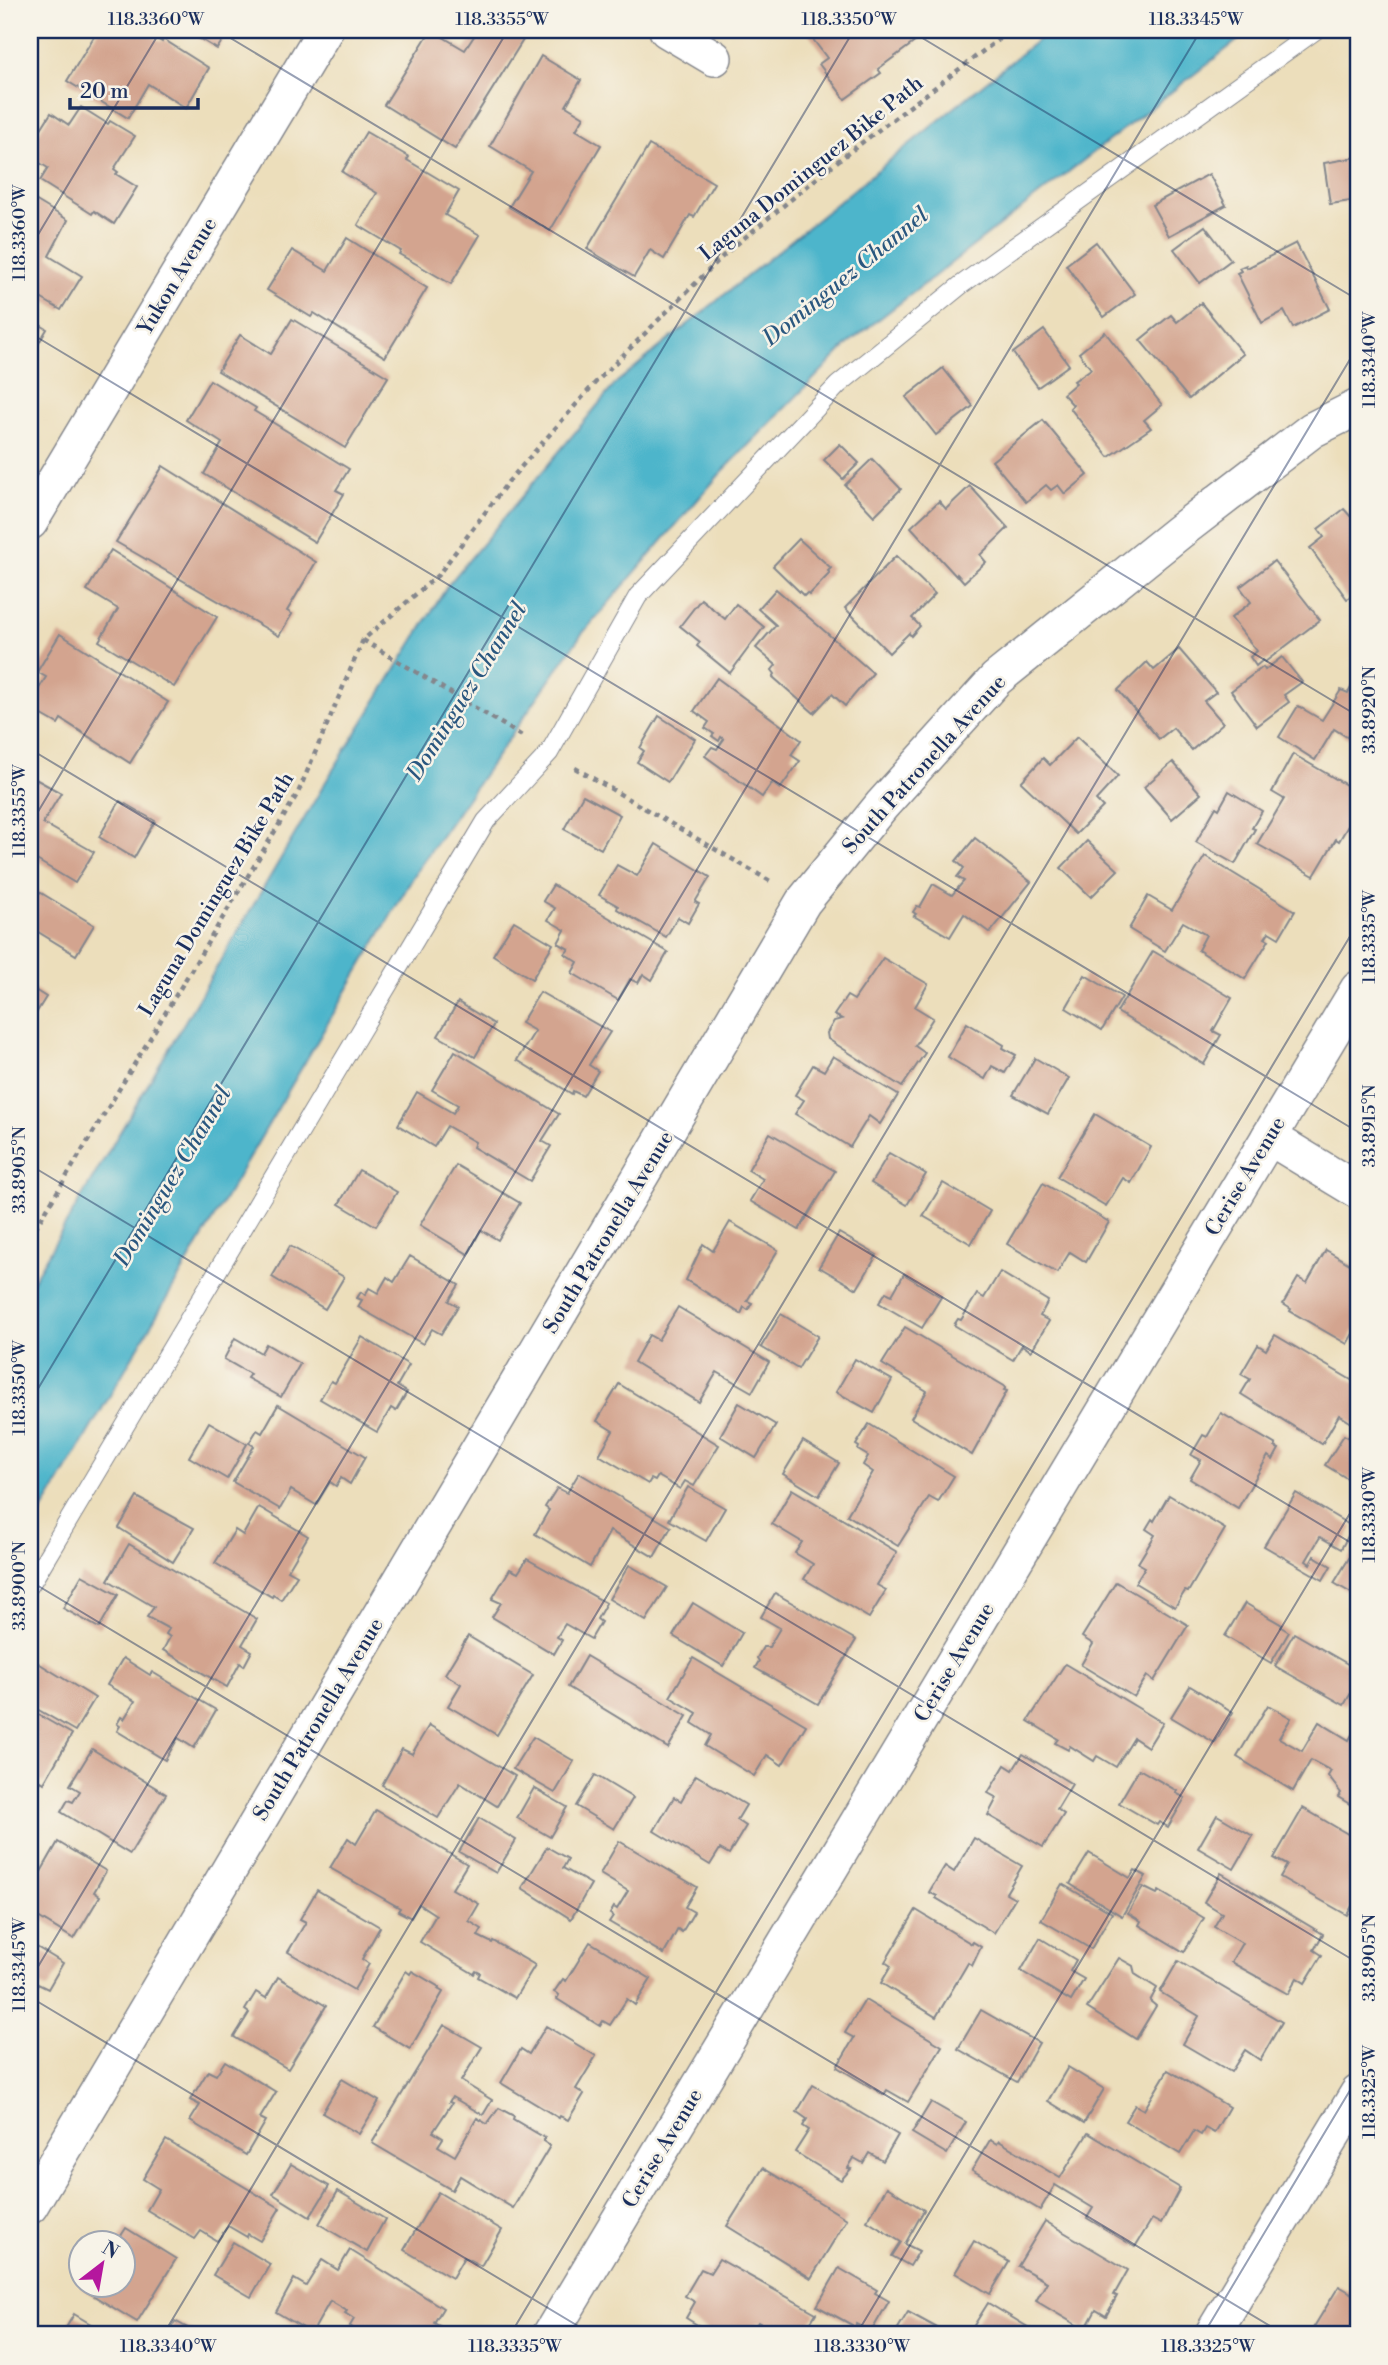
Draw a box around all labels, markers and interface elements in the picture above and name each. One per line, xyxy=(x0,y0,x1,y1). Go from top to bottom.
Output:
text: 118.3360°W xyxy=(108,8,205,31)
text: 118.3355°W xyxy=(455,8,549,31)
text: 118.3350°W xyxy=(801,8,897,31)
text: 118.3345°W xyxy=(1149,8,1244,31)
scale bar xyxy=(70,66,198,110)
street label: Laguna Dominguez Bike Path xyxy=(695,70,929,267)
text: 20 m xyxy=(80,79,129,105)
text: 118.3360°W xyxy=(8,184,31,281)
water label: Dominguez Channel xyxy=(756,201,935,353)
street label: Yukon Avenue xyxy=(132,213,223,341)
text: 118.3340°W xyxy=(1358,311,1381,408)
water label: Dominguez Channel xyxy=(400,597,533,787)
text: 33.8920°N xyxy=(1358,665,1381,754)
street label: South Patronella Avenue xyxy=(837,670,1012,860)
text: 118.3355°W xyxy=(8,764,31,858)
street label: Laguna Dominguez Bike Path xyxy=(134,767,300,1021)
text: 118.3335°W xyxy=(1358,890,1381,984)
water label: Dominguez Channel xyxy=(108,1081,238,1272)
text: 33.8915°N xyxy=(1358,1084,1381,1167)
street label: Cerise Avenue xyxy=(1200,1112,1292,1241)
text: 33.8905°N xyxy=(8,1126,31,1214)
street label: South Patronella Avenue xyxy=(538,1126,680,1339)
text: 118.3350°W xyxy=(8,1340,31,1436)
text: 118.3330°W xyxy=(1358,1467,1381,1563)
text: 33.8900°N xyxy=(8,1541,31,1631)
street label: Cerise Avenue xyxy=(909,1598,1001,1727)
street label: South Patronella Avenue xyxy=(248,1613,390,1826)
text: 33.8905°N xyxy=(1358,1914,1381,2002)
text: 118.3345°W xyxy=(8,1917,31,2012)
text: 118.3325°W xyxy=(1358,2044,1381,2139)
street label: Cerise Avenue xyxy=(617,2084,709,2213)
north arrow xyxy=(66,2228,136,2298)
text: N xyxy=(98,2236,123,2264)
text: 118.3340°W xyxy=(120,2335,217,2358)
text: 118.3335°W xyxy=(468,2335,562,2358)
text: 118.3330°W xyxy=(814,2335,910,2358)
text: 118.3325°W xyxy=(1161,2335,1256,2358)

